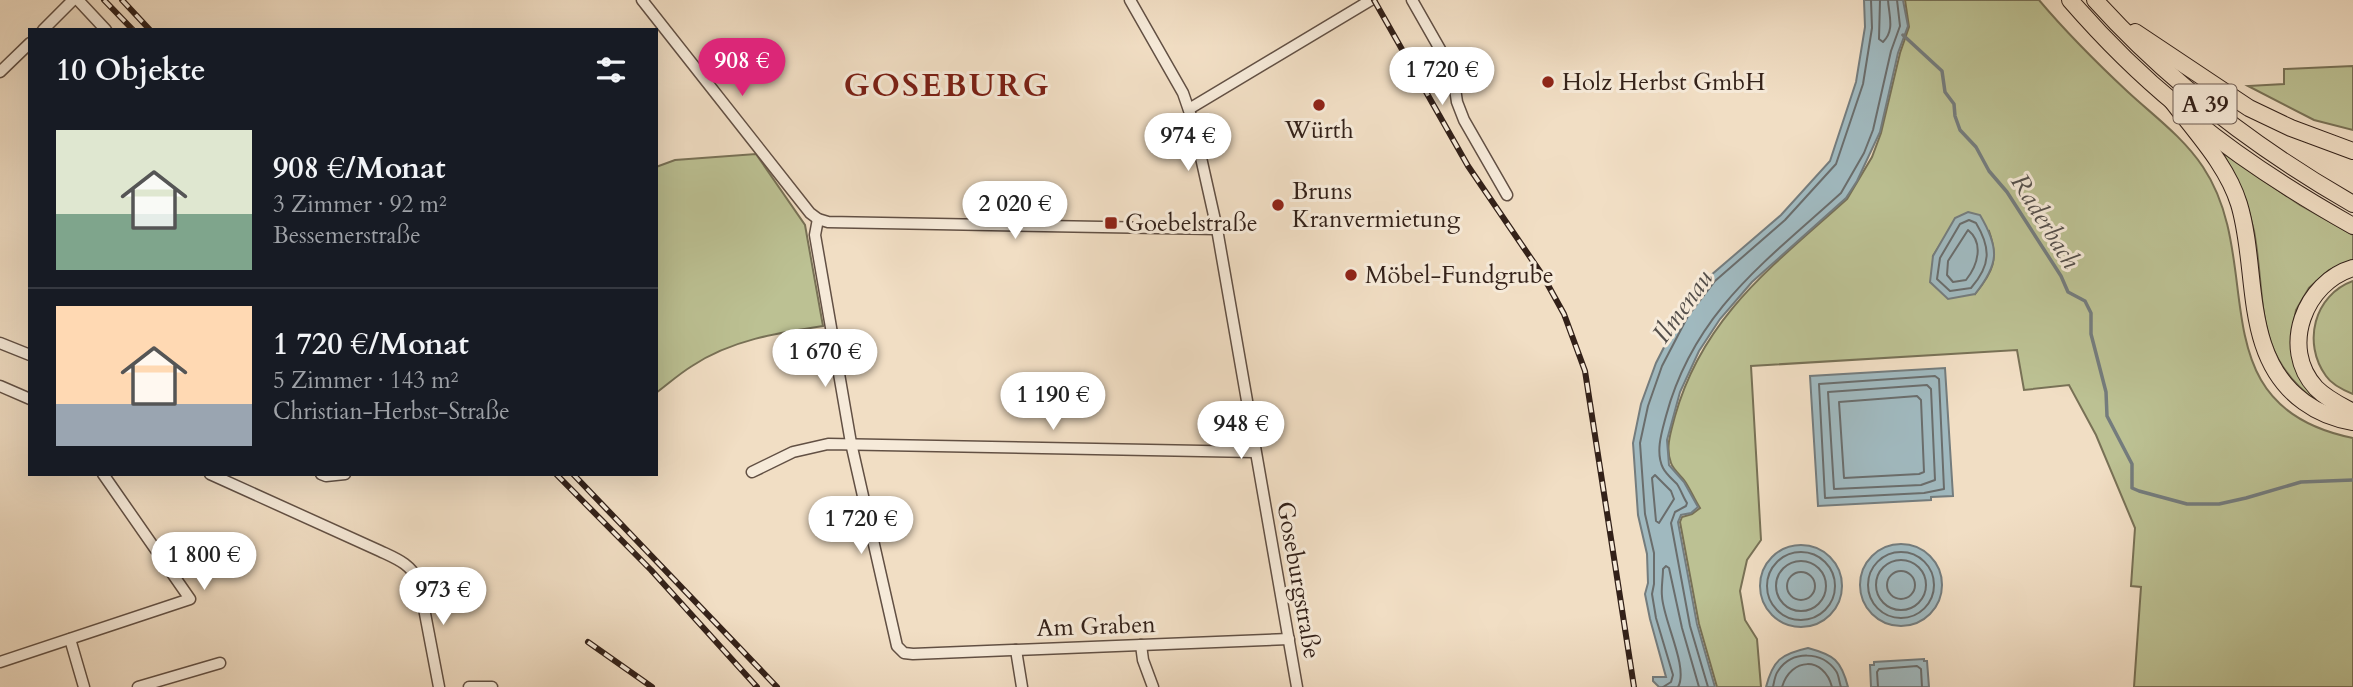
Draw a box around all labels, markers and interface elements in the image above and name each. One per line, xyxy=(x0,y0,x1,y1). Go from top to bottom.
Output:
pin: 908 € xyxy=(693,38,791,98)
text: 908 € xyxy=(714,45,770,76)
pin: 1 720 € xyxy=(1377,48,1507,107)
text: 10 Objekte xyxy=(56,50,206,91)
icon: filters xyxy=(592,51,630,89)
text: 1 720 € xyxy=(1405,54,1479,85)
district label: GOSEBURG xyxy=(844,64,1050,108)
place label: Holz Herbst GmbH xyxy=(1562,66,1765,99)
marker: Holz Herbst GmbH xyxy=(1540,74,1556,90)
road number: A 39 xyxy=(2174,85,2236,124)
marker: Würth xyxy=(1311,97,1327,113)
pin: 974 € xyxy=(1139,114,1237,173)
place label: Würth xyxy=(1283,114,1354,147)
text: 974 € xyxy=(1160,120,1216,151)
text: 908 €/Monat xyxy=(273,148,445,189)
icon: home xyxy=(112,158,196,242)
water label: Raderbach xyxy=(2003,167,2089,276)
place label: Bruns Kranvermietung xyxy=(1292,175,1461,236)
pin: 2 020 € xyxy=(950,182,1080,241)
text: 2 020 € xyxy=(978,188,1052,219)
text: 3 Zimmer · 92 m² xyxy=(273,189,447,220)
marker: Bruns Kranvermietung xyxy=(1270,197,1286,213)
place label: Goebelstraße xyxy=(1125,207,1258,240)
marker: Goebelstraße xyxy=(1103,215,1119,231)
text: Bessemerstraße xyxy=(273,220,421,251)
place label: Möbel-Fundgrube xyxy=(1365,259,1554,292)
water label: Ilmenau xyxy=(1644,262,1721,350)
marker: Möbel-Fundgrube xyxy=(1343,267,1359,283)
text: 1 720 €/Monat xyxy=(273,324,469,365)
pin: 1 670 € xyxy=(760,330,890,389)
icon: home xyxy=(112,334,196,418)
text: 1 670 € xyxy=(788,336,862,367)
text: 5 Zimmer · 143 m² xyxy=(273,365,458,396)
pin: 1 190 € xyxy=(988,372,1118,432)
text: 1 190 € xyxy=(1016,379,1090,410)
text: Christian-Herbst-Straße xyxy=(273,396,510,427)
pin: 948 € xyxy=(1192,402,1290,461)
text: 948 € xyxy=(1213,408,1269,439)
pin: 1 720 € xyxy=(796,496,926,556)
street label: Goseburgstraße xyxy=(1268,499,1329,661)
text: 1 720 € xyxy=(824,503,898,534)
pin: 1 800 € xyxy=(139,532,269,592)
text: 1 800 € xyxy=(167,539,241,570)
pin: 973 € xyxy=(394,568,492,627)
text: 973 € xyxy=(415,574,471,605)
street label: Am Graben xyxy=(1036,608,1157,645)

